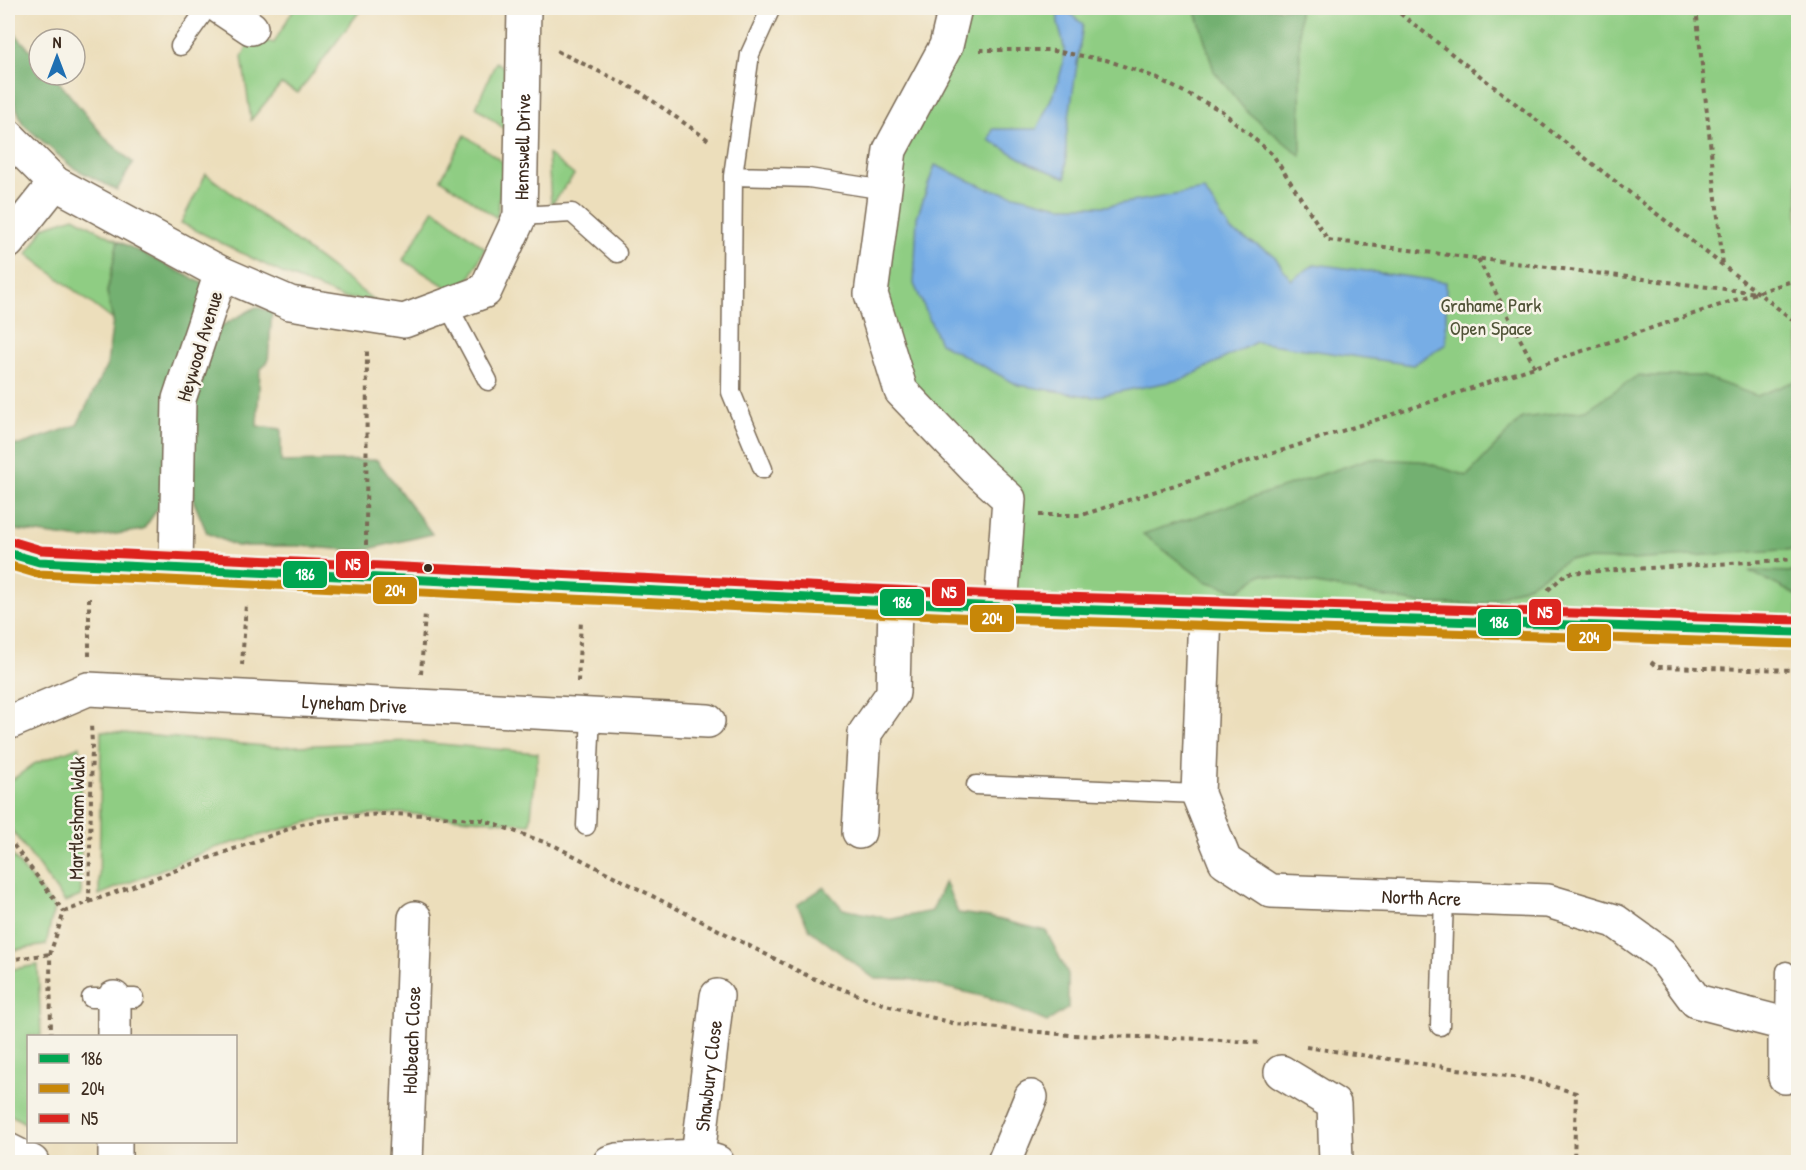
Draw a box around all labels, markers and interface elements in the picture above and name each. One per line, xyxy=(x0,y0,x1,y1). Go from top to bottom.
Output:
north arrow xyxy=(27,27,87,87)
text: N xyxy=(53,31,62,53)
street label: Hemswell Drive xyxy=(507,93,536,200)
street label: Heywood Avenue xyxy=(169,287,229,405)
park label: Grahame Park Open Space xyxy=(1441,291,1542,341)
line badge: N5 xyxy=(335,550,370,579)
text: N5 xyxy=(345,553,361,575)
line badge: 186 xyxy=(282,560,328,589)
unlabelled marker xyxy=(422,562,434,574)
text: 186 xyxy=(295,563,315,585)
line badge: 204 xyxy=(372,576,418,605)
line badge: N5 xyxy=(931,578,966,607)
text: 204 xyxy=(385,579,405,601)
text: N5 xyxy=(941,581,957,603)
line badge: 186 xyxy=(879,588,925,617)
text: 186 xyxy=(892,591,912,613)
line badge: N5 xyxy=(1528,598,1562,626)
text: N5 xyxy=(1537,601,1553,623)
line badge: 204 xyxy=(969,604,1015,633)
text: 204 xyxy=(982,607,1002,629)
line badge: 186 xyxy=(1477,608,1522,637)
text: 186 xyxy=(1489,611,1509,633)
line badge: 204 xyxy=(1566,623,1612,652)
text: 204 xyxy=(1579,626,1599,648)
street label: Lyneham Drive xyxy=(302,687,408,719)
street label: Martlesham Walk xyxy=(61,756,91,880)
street label: North Acre xyxy=(1381,882,1462,911)
street label: Holbeach Close xyxy=(395,986,426,1094)
street label: Shawbury Close xyxy=(688,1018,728,1133)
legend xyxy=(27,1035,237,1143)
text: 186 xyxy=(81,1046,103,1071)
text: 204 xyxy=(81,1076,104,1101)
text: N5 xyxy=(81,1106,99,1131)

